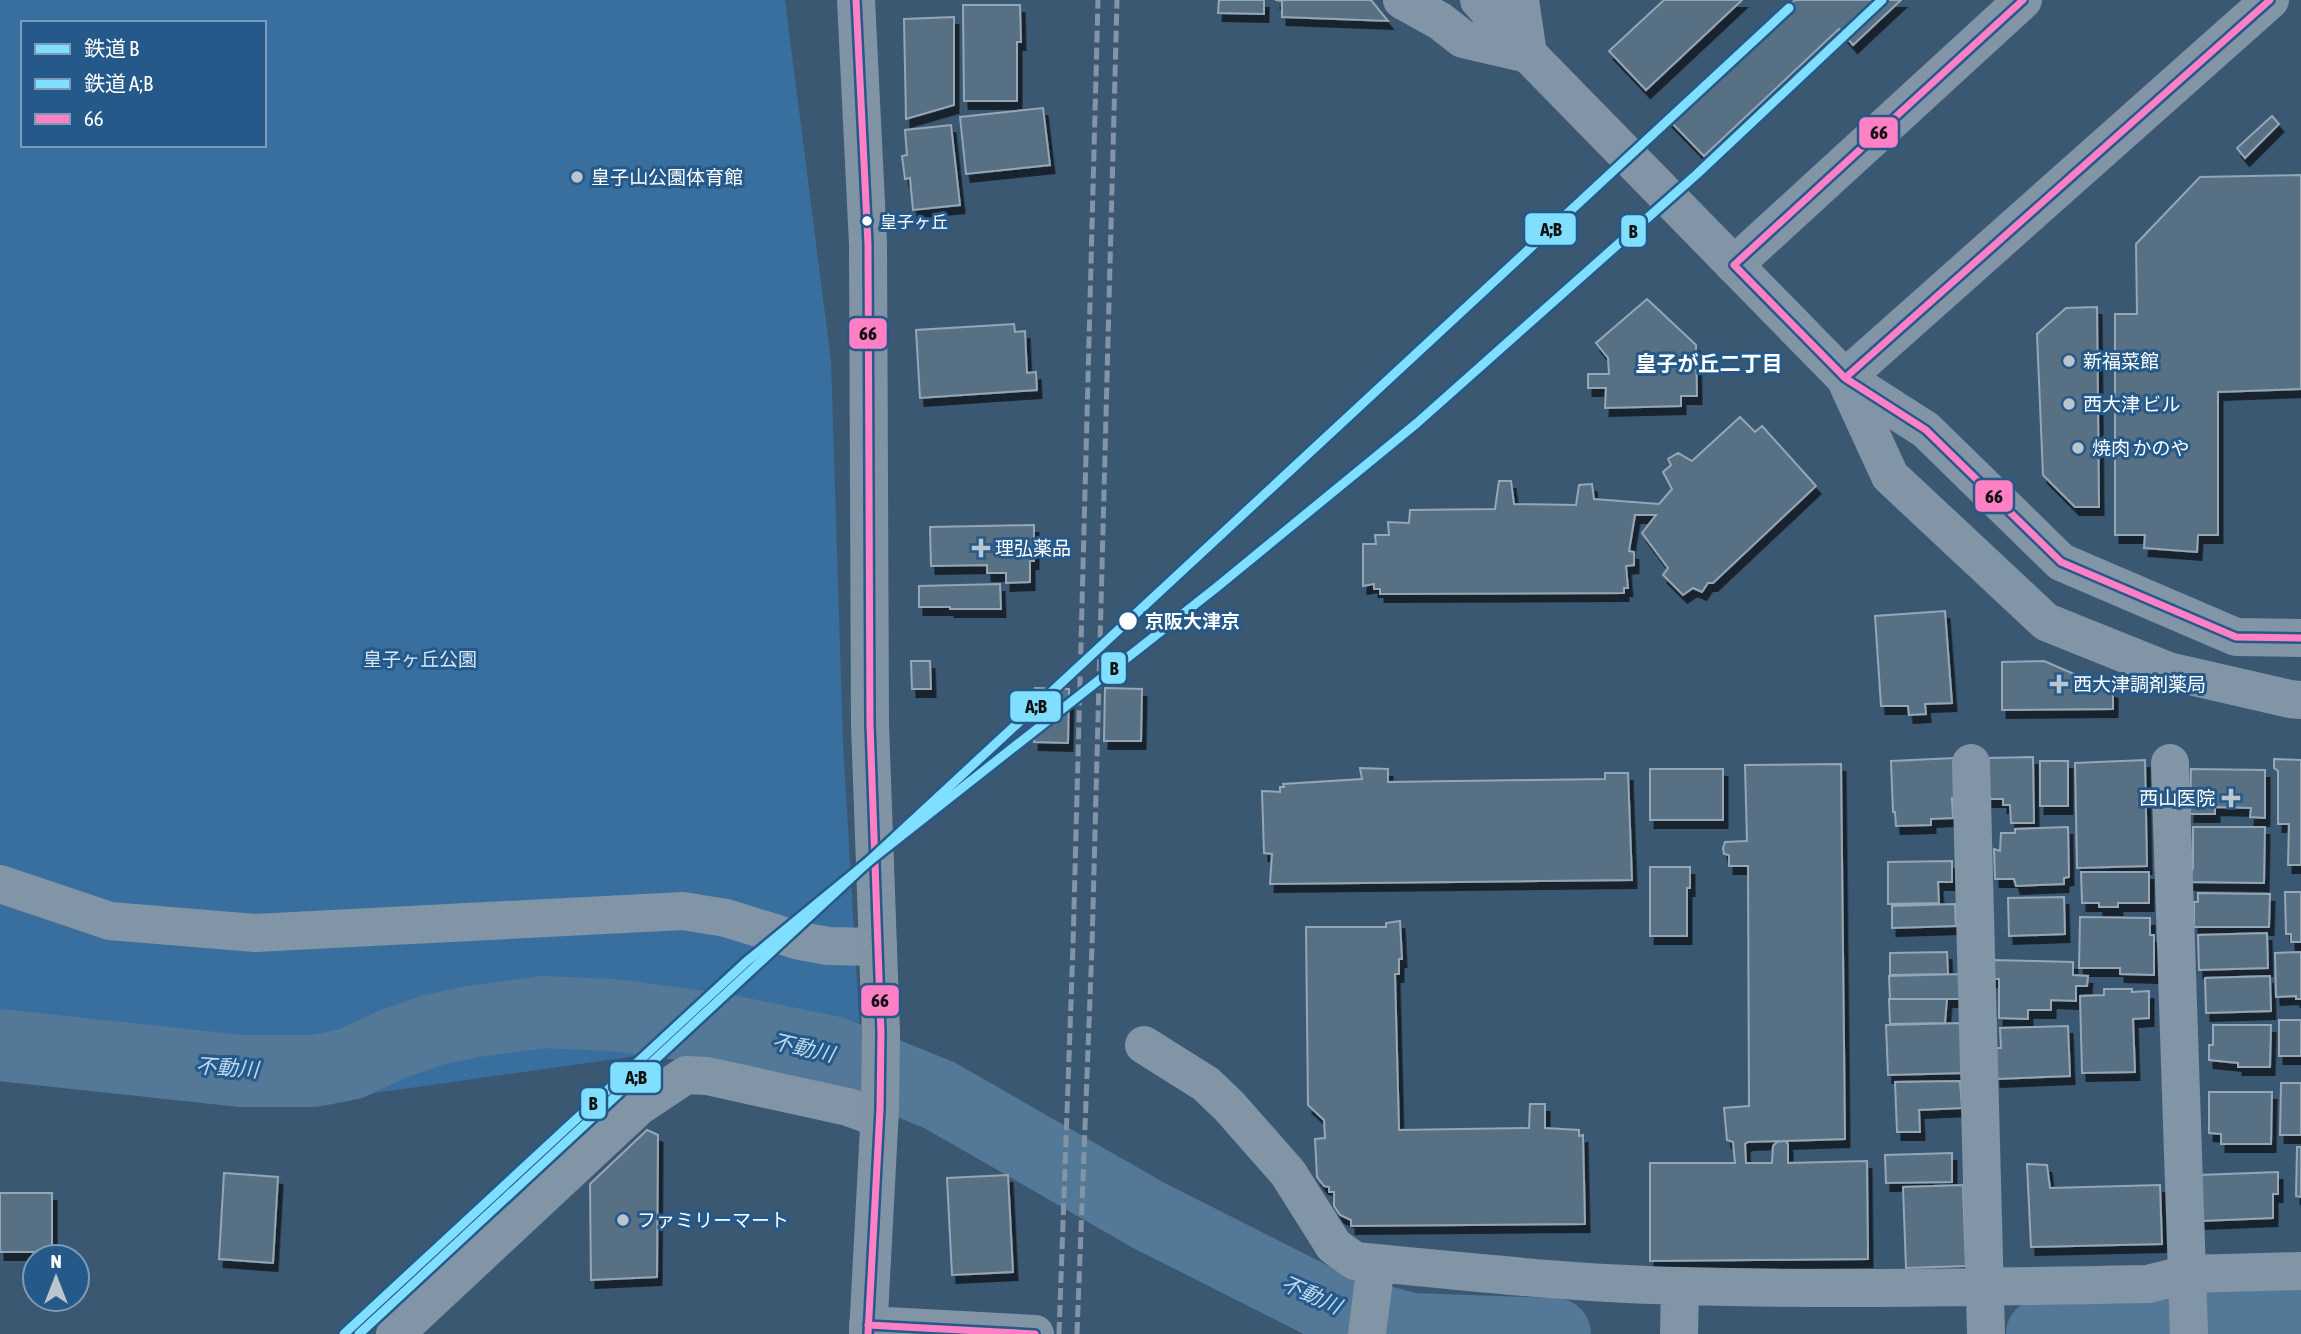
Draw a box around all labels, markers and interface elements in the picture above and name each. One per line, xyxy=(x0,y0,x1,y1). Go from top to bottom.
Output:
legend xyxy=(21,21,266,147)
text: 鉄道 B xyxy=(84,36,139,60)
text: 鉄道 A;B xyxy=(84,71,153,95)
text: 66 xyxy=(84,106,104,130)
line badge: 66 xyxy=(1858,116,1899,149)
text: 66 xyxy=(1870,121,1888,143)
place label: 皇子山公園体育館 xyxy=(591,166,743,188)
marker: 皇子山公園体育館 xyxy=(569,169,585,185)
place label: 皇子ヶ丘 xyxy=(880,212,948,232)
line badge: A;B xyxy=(1524,212,1577,246)
marker: 皇子ヶ丘 xyxy=(860,214,874,228)
line badge: B xyxy=(1620,214,1647,248)
text: A;B xyxy=(1539,218,1562,240)
text: B xyxy=(1628,220,1638,242)
line badge: 66 xyxy=(848,317,888,350)
text: 66 xyxy=(859,322,877,344)
place label: 新福菜館 xyxy=(2083,350,2159,372)
district label: 皇子が丘二丁目 xyxy=(1636,351,1783,375)
marker: 新福菜館 xyxy=(2061,353,2077,369)
place label: 西大津 ビル xyxy=(2083,393,2181,415)
marker: 西大津 ビル xyxy=(2061,396,2077,412)
place label: 焼肉 かのや xyxy=(2092,437,2190,459)
marker: 焼肉 かのや xyxy=(2070,440,2086,456)
line badge: 66 xyxy=(1974,479,2014,513)
text: 66 xyxy=(1985,485,2003,507)
place label: 理弘薬品 xyxy=(995,537,1071,559)
marker: 理弘薬品 xyxy=(973,540,989,556)
marker: 京阪大津京 xyxy=(1117,610,1139,632)
place label: 京阪大津京 xyxy=(1145,610,1240,632)
park label: 皇子ヶ丘公園 xyxy=(363,648,477,670)
line badge: B xyxy=(1100,651,1127,685)
text: B xyxy=(1109,657,1119,679)
place label: 西大津調剤薬局 xyxy=(2073,673,2206,695)
marker: 西大津調剤薬局 xyxy=(2051,676,2067,692)
line badge: A;B xyxy=(1009,690,1062,723)
text: A;B xyxy=(1024,695,1047,717)
place label: 西山医院 xyxy=(2139,787,2215,809)
marker: 西山医院 xyxy=(2221,788,2241,808)
line badge: 66 xyxy=(860,984,900,1017)
text: 66 xyxy=(871,989,889,1011)
water label: 不動川 xyxy=(770,1028,839,1066)
water label: 不動川 xyxy=(195,1053,261,1081)
line badge: A;B xyxy=(609,1061,662,1094)
text: A;B xyxy=(624,1066,647,1088)
line badge: B xyxy=(580,1087,607,1120)
text: B xyxy=(588,1092,598,1114)
place label: ファミリーマート xyxy=(637,1209,789,1231)
marker: ファミリーマート xyxy=(615,1212,631,1228)
north arrow xyxy=(21,1243,91,1313)
text: N xyxy=(50,1250,62,1272)
water label: 不動川 xyxy=(1278,1270,1347,1319)

